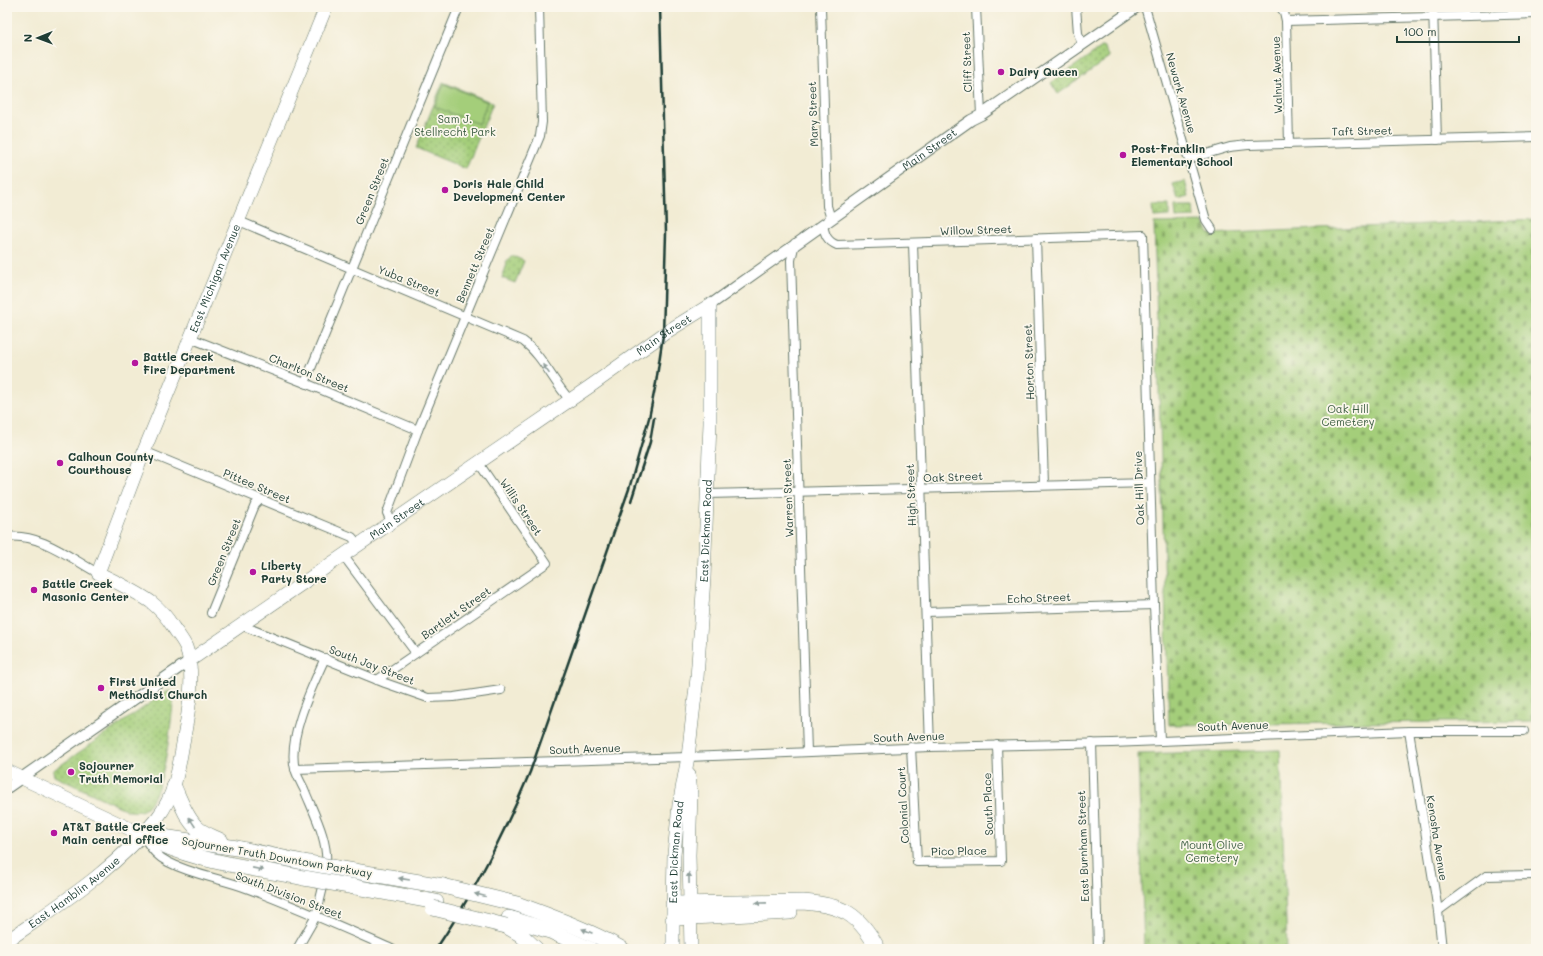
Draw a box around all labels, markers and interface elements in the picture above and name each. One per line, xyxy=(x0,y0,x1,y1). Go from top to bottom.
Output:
north arrow xyxy=(18,18,58,58)
scale bar xyxy=(1397,18,1519,44)
text: 100 m xyxy=(1403,23,1437,39)
street label: Cliff Street xyxy=(958,31,975,93)
text: N xyxy=(20,34,35,42)
street label: Walnut Avenue xyxy=(1268,36,1285,114)
street label: Newark Avenue xyxy=(1163,51,1200,135)
place label: Dairy Queen xyxy=(1009,64,1078,79)
marker: Dairy Queen xyxy=(996,67,1006,77)
street label: Mary Street xyxy=(804,81,821,147)
park label: Sam J. Stellrecht Park xyxy=(414,111,496,139)
street label: Taft Street xyxy=(1332,122,1393,139)
street label: Main Street xyxy=(899,124,960,174)
place label: Post-Franklin Elementary School xyxy=(1131,141,1233,169)
marker: Post-Franklin Elementary School xyxy=(1118,150,1128,160)
street label: Green Street xyxy=(351,155,392,227)
place label: Doris Hale Child Development Center xyxy=(453,176,565,204)
marker: Doris Hale Child Development Center xyxy=(440,185,450,195)
street label: East Michigan Avenue xyxy=(185,221,243,335)
street label: Willow Street xyxy=(940,221,1012,238)
street label: Bennett Street xyxy=(452,225,497,305)
street label: Yuba Street xyxy=(376,261,443,300)
street label: Main Street xyxy=(633,310,694,358)
street label: Horton Street xyxy=(1020,324,1037,400)
place label: Battle Creek Fire Department xyxy=(143,349,235,377)
street label: Charlton Street xyxy=(267,350,352,396)
marker: Battle Creek Fire Department xyxy=(130,358,140,368)
one-way arrow xyxy=(542,363,550,374)
park label: Oak Hill Cemetery xyxy=(1321,401,1375,429)
place label: Calhoun County Courthouse xyxy=(68,449,154,477)
street label: Oak Hill Drive xyxy=(1130,450,1147,525)
marker: Calhoun County Courthouse xyxy=(55,458,65,468)
street label: Warren Street xyxy=(779,458,796,538)
street label: High Street xyxy=(902,463,919,526)
street label: Pittee Street xyxy=(221,465,293,507)
street label: Oak Street xyxy=(923,468,983,485)
street label: Willis Street xyxy=(497,475,546,538)
street label: East Dickman Road xyxy=(696,479,715,583)
street label: Main Street xyxy=(366,494,427,542)
street label: Green Street xyxy=(203,516,244,588)
place label: Liberty Party Store xyxy=(261,558,327,586)
marker: Liberty Party Store xyxy=(248,567,258,577)
place label: Battle Creek Masonic Center xyxy=(42,576,129,604)
street label: Bartlett Street xyxy=(418,583,494,642)
marker: Battle Creek Masonic Center xyxy=(29,585,39,595)
street label: Echo Street xyxy=(1007,589,1071,606)
street label: South Jay Street xyxy=(327,641,417,688)
place label: First United Methodist Church xyxy=(109,674,207,702)
marker: First United Methodist Church xyxy=(96,683,106,693)
street label: South Avenue xyxy=(1197,717,1269,734)
street label: South Avenue xyxy=(873,728,945,745)
street label: South Avenue xyxy=(549,740,621,757)
place label: Sojourner Truth Memorial xyxy=(79,758,163,786)
street label: Colonial Court xyxy=(893,766,912,844)
marker: Sojourner Truth Memorial xyxy=(66,767,76,777)
street label: South Place xyxy=(979,772,996,836)
street label: East Burnham Street xyxy=(1073,790,1092,902)
street label: Kenosha Avenue xyxy=(1423,794,1452,882)
street label: East Dickman Road xyxy=(665,799,687,904)
one-way arrow xyxy=(188,816,196,827)
place label: AT&T Battle Creek Main central office xyxy=(62,819,169,847)
marker: AT&T Battle Creek Main central office xyxy=(49,828,59,838)
street label: Sojourner Truth Downtown Parkway xyxy=(181,832,374,881)
park label: Mount Olive Cemetery xyxy=(1180,837,1244,865)
street label: Pico Place xyxy=(931,843,987,858)
street label: East Hamblin Avenue xyxy=(25,852,123,931)
one-way arrow xyxy=(251,866,264,872)
street label: South Division Street xyxy=(234,867,345,922)
one-way arrow xyxy=(686,871,692,884)
one-way arrow xyxy=(398,876,410,882)
one-way arrow xyxy=(473,892,485,898)
one-way arrow xyxy=(754,900,767,906)
one-way arrow xyxy=(581,928,593,934)

